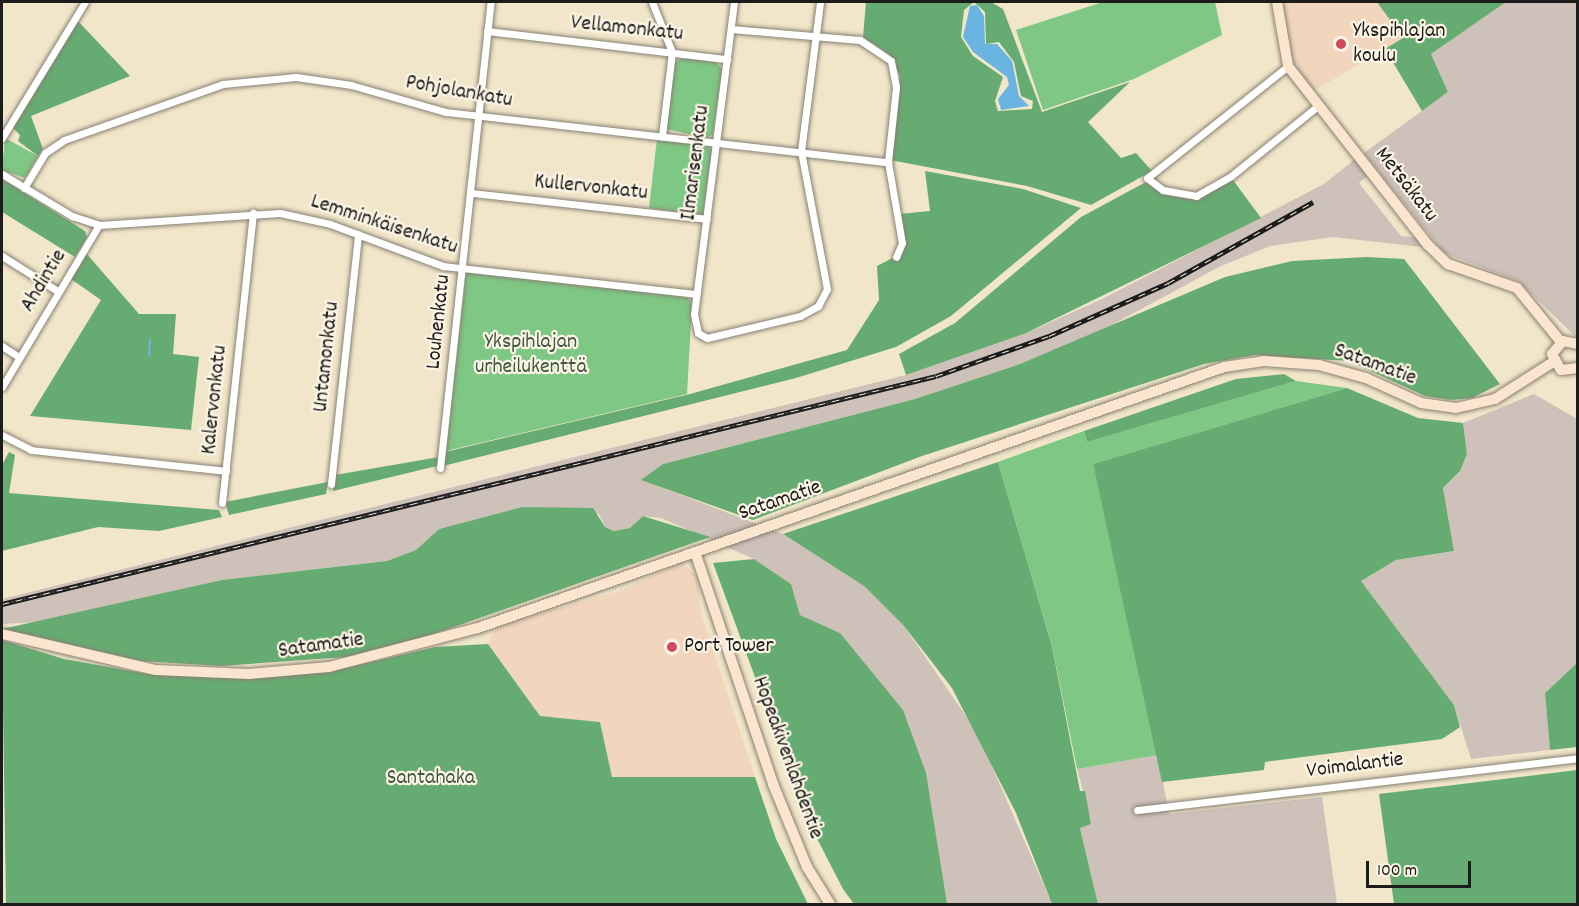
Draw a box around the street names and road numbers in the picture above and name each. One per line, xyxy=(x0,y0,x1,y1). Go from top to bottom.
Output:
street label: Vellamonkatu xyxy=(569,10,685,48)
street label: Pohjolankatu xyxy=(403,70,515,114)
street label: Ilmarisenkatu xyxy=(676,104,716,222)
street label: Metsäkatu xyxy=(1369,142,1443,228)
street label: Kullervonkatu xyxy=(533,169,649,207)
street label: Lemminkäisenkatu xyxy=(307,189,461,261)
street label: Ahdintie xyxy=(15,245,73,317)
street label: Louhenkatu xyxy=(421,273,457,371)
street label: Untamonkatu xyxy=(308,300,346,414)
street label: Satamatie xyxy=(1330,338,1420,392)
street label: Kalervonkatu xyxy=(196,344,234,456)
street label: Satamatie xyxy=(735,475,825,527)
street label: Satamatie xyxy=(277,627,365,665)
street label: Hopeakivenlahdentie xyxy=(745,673,829,843)
street label: Voimalantie xyxy=(1305,747,1405,785)

